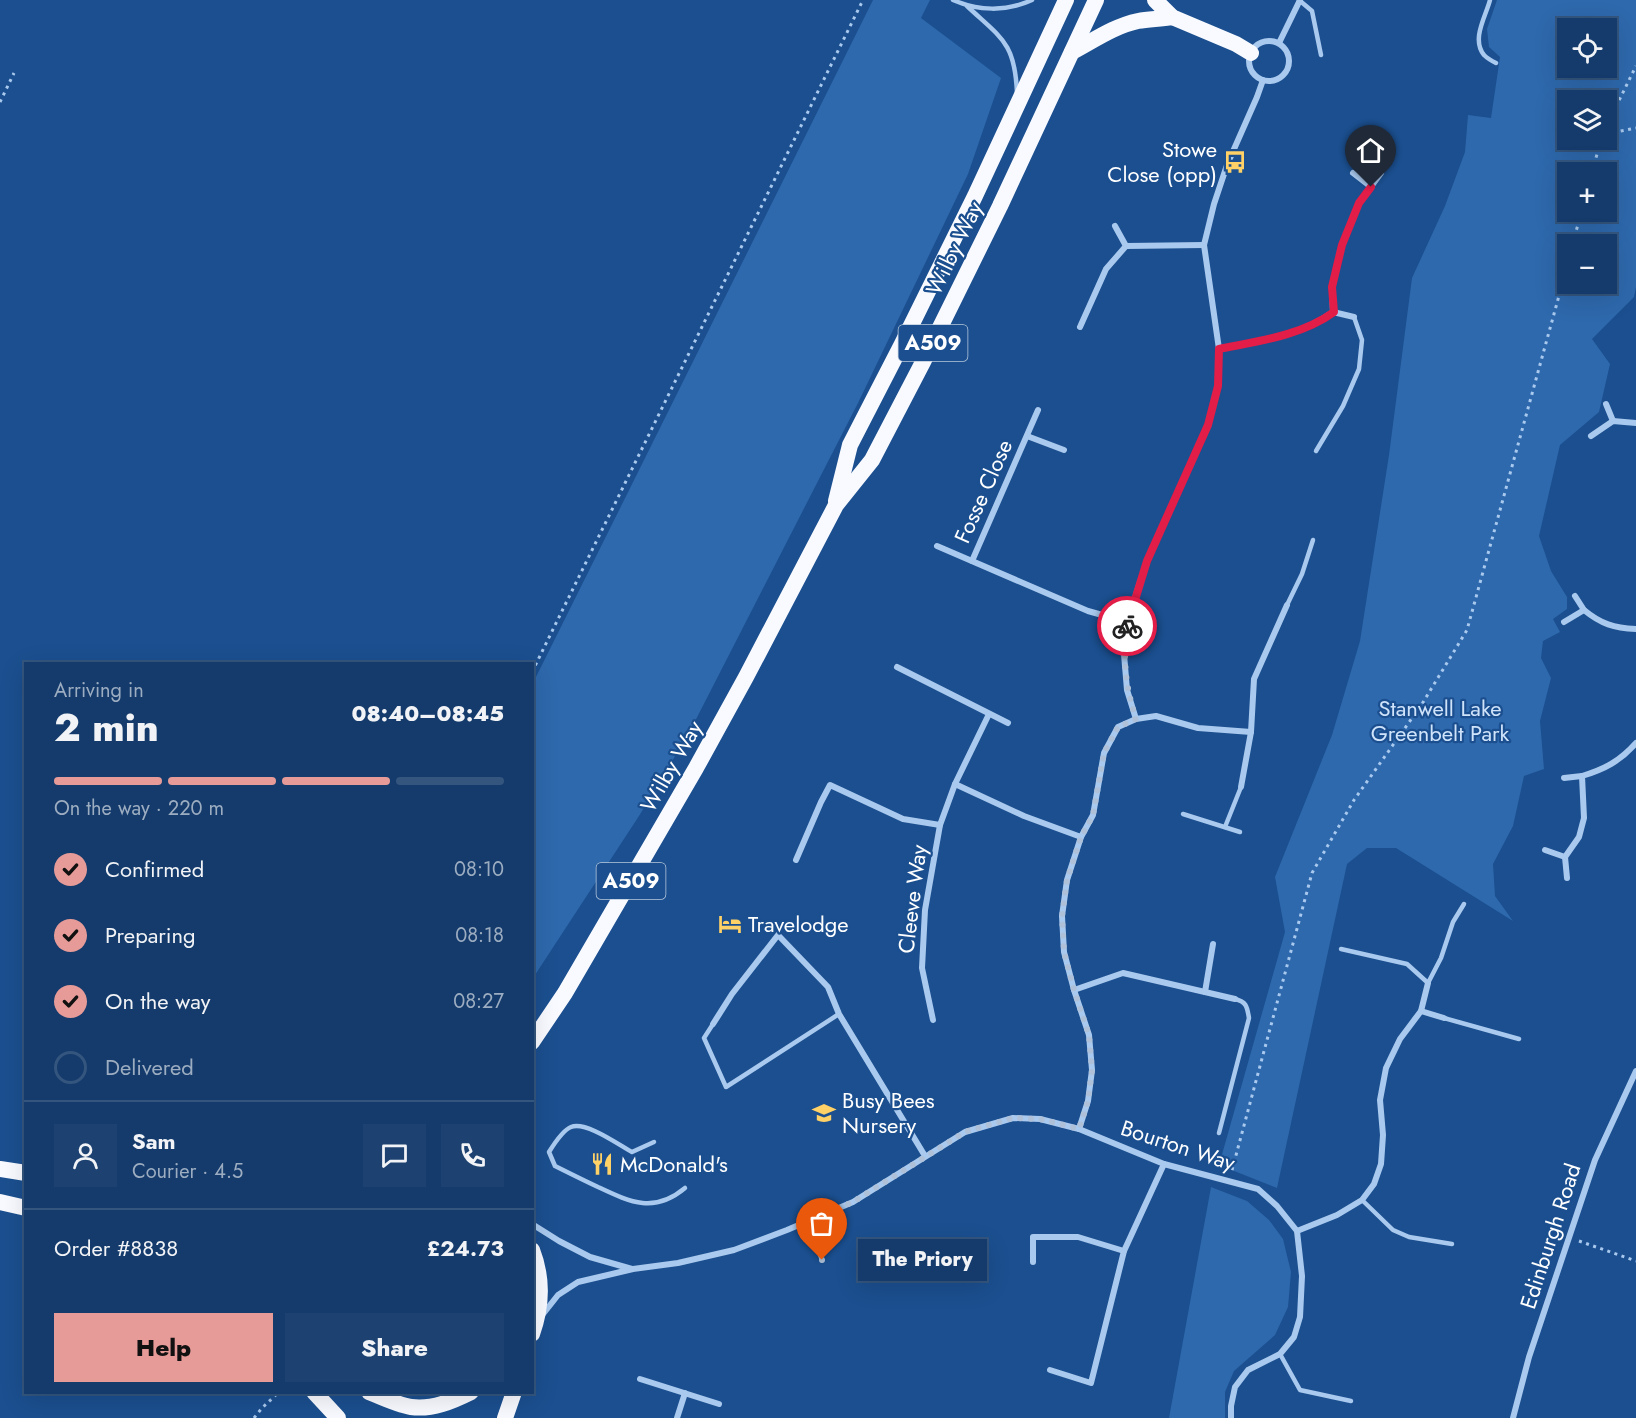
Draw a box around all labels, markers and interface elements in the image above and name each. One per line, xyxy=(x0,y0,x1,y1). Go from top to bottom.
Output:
map controls xyxy=(1557,18,1617,294)
button: locate xyxy=(1557,18,1617,78)
button: layers xyxy=(1557,90,1617,150)
pin xyxy=(1345,125,1396,187)
place label: Stowe Close (opp) xyxy=(1107,133,1217,190)
icon: home xyxy=(1354,134,1387,167)
bus stop icon: Stowe Close (opp) xyxy=(1222,149,1248,175)
button: + xyxy=(1557,162,1617,222)
street label: Wilby Way xyxy=(918,195,991,300)
button: − xyxy=(1557,234,1617,294)
road number: A509 xyxy=(898,325,968,361)
street label: Fosse Close xyxy=(946,434,1020,548)
courier xyxy=(1097,596,1157,656)
icon: bike xyxy=(1111,610,1144,643)
text: Arriving in xyxy=(54,676,144,705)
park label: Stanwell Lake Greenbelt Park xyxy=(1371,692,1510,749)
text: 08:40–08:45 xyxy=(351,697,504,729)
text: 2 min xyxy=(54,699,159,756)
street label: Wilby Way xyxy=(632,714,710,818)
text: On the way · 220 m xyxy=(54,794,224,823)
street label: Cleeve Way xyxy=(889,842,935,955)
icon: check xyxy=(54,853,87,886)
text: Confirmed xyxy=(105,853,204,885)
text: 08:10 xyxy=(454,855,504,884)
road number: A509 xyxy=(596,863,666,899)
place label: Travelodge xyxy=(748,908,849,940)
hotel icon: Travelodge xyxy=(717,911,743,937)
icon: check xyxy=(54,919,87,952)
text: Preparing xyxy=(105,919,196,951)
text: 08:18 xyxy=(455,921,504,950)
icon: check xyxy=(54,985,87,1018)
text: On the way xyxy=(105,985,210,1017)
text: 08:27 xyxy=(453,987,504,1016)
text: Delivered xyxy=(105,1051,194,1083)
place label: Busy Bees Nursery xyxy=(842,1084,935,1141)
school or university icon: Busy Bees Nursery xyxy=(811,1100,837,1126)
street label: Bourton Way xyxy=(1117,1111,1240,1179)
button: person xyxy=(54,1124,117,1187)
button: chat xyxy=(363,1124,426,1187)
button: phone xyxy=(441,1124,504,1187)
text: Sam xyxy=(132,1125,176,1157)
place label: McDonald's xyxy=(620,1148,728,1180)
restaurant icon: McDonald's xyxy=(589,1151,615,1177)
text: Courier · 4.5 xyxy=(132,1157,243,1186)
street label: Edinburgh Road xyxy=(1511,1159,1589,1313)
pin xyxy=(796,1198,847,1260)
icon: bag xyxy=(805,1207,838,1240)
text: Order #8838 xyxy=(54,1232,178,1264)
text: £24.73 xyxy=(427,1232,504,1264)
callout: The Priory xyxy=(858,1239,987,1281)
text: The Priory xyxy=(872,1245,973,1274)
button: Help xyxy=(54,1313,273,1382)
button: Share xyxy=(285,1313,504,1382)

